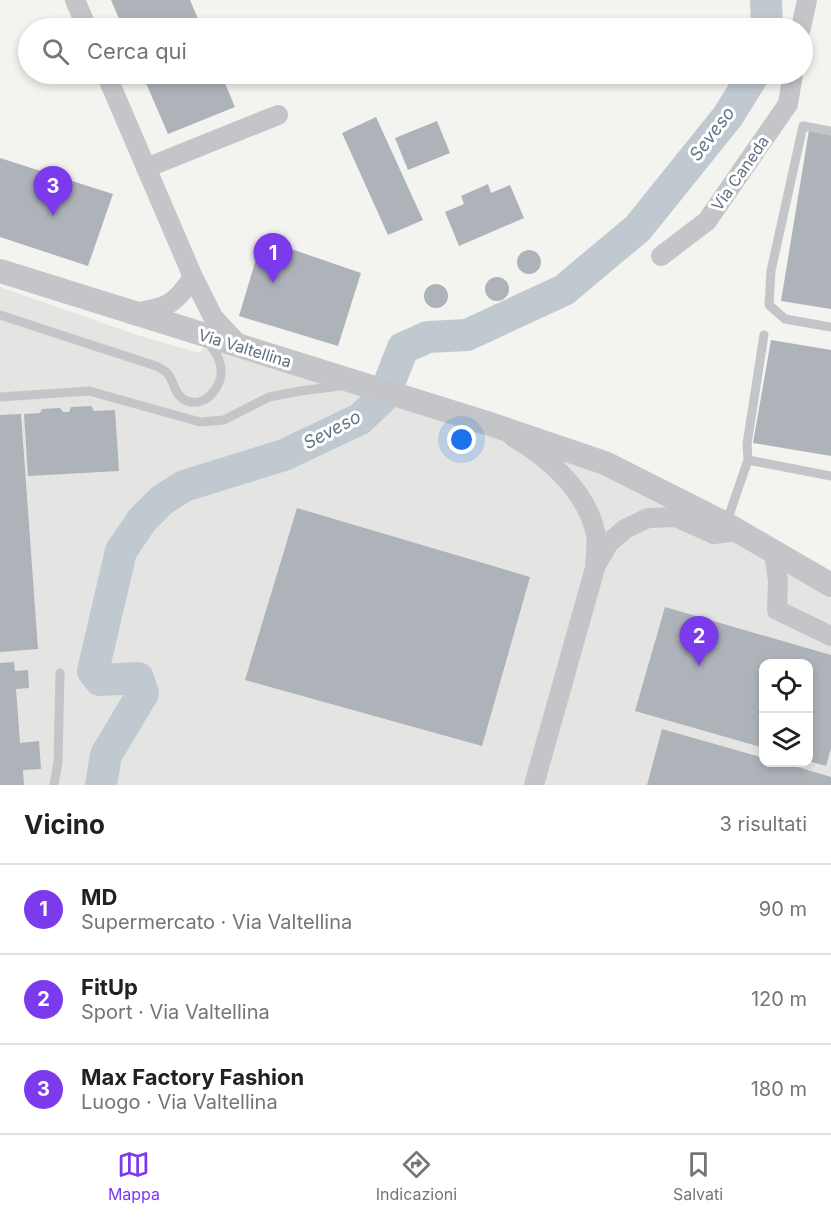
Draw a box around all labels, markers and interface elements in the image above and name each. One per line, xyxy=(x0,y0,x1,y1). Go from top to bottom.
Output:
search box xyxy=(18,18,813,84)
icon: search xyxy=(39,35,72,68)
text: Cerca qui xyxy=(87,38,187,64)
water label: Seveso xyxy=(685,103,739,165)
street label: Via Caneda xyxy=(707,132,773,214)
pin: 3 xyxy=(34,166,72,216)
pin: 1 xyxy=(254,234,292,283)
street label: Via Valtellina xyxy=(196,324,294,372)
water label: Seveso xyxy=(299,406,364,453)
your location xyxy=(447,425,476,454)
pin: 2 xyxy=(680,616,718,666)
map controls xyxy=(759,659,813,767)
button: locate xyxy=(759,659,813,713)
button: layers xyxy=(759,713,813,767)
text: Vicino xyxy=(24,809,105,840)
text: 3 risultati xyxy=(720,812,807,836)
text: MD xyxy=(81,884,117,910)
text: 1 xyxy=(39,897,48,921)
text: 90 m xyxy=(759,897,807,921)
text: Supermercato · Via Valtellina xyxy=(81,910,352,934)
text: FitUp xyxy=(81,974,138,1000)
text: 2 xyxy=(37,987,50,1011)
text: 120 m xyxy=(751,987,807,1011)
text: Sport · Via Valtellina xyxy=(81,1000,270,1024)
text: Max Factory Fashion xyxy=(81,1064,304,1090)
text: 3 xyxy=(37,1077,50,1101)
text: 180 m xyxy=(751,1077,807,1101)
text: Luogo · Via Valtellina xyxy=(81,1090,278,1114)
tab: Mappa xyxy=(108,1148,160,1204)
tab: Indicazioni xyxy=(376,1148,457,1204)
tab: Salvati xyxy=(673,1148,723,1204)

